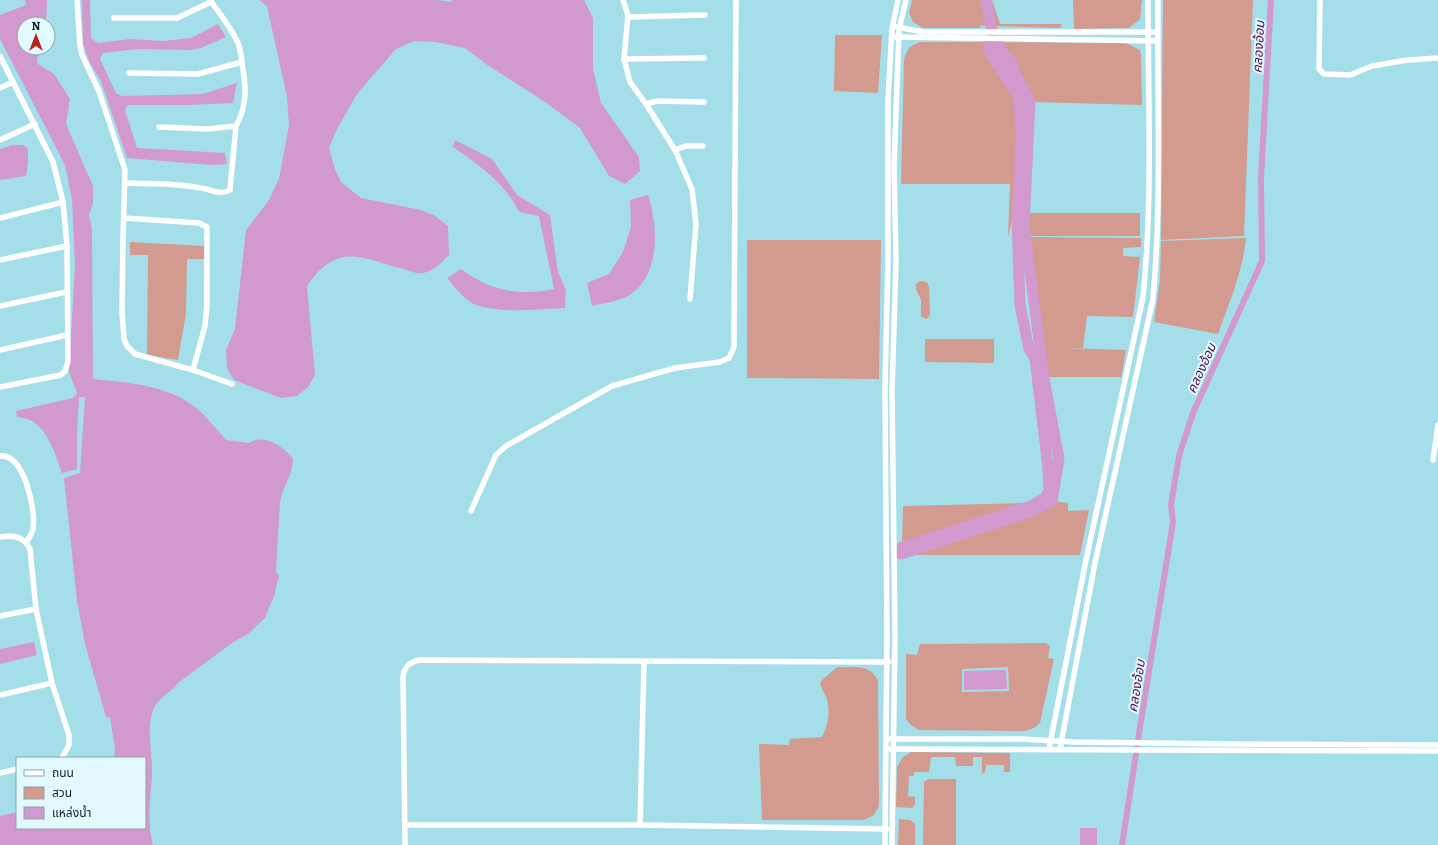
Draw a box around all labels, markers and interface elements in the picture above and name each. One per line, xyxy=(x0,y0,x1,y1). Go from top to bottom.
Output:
north arrow xyxy=(16,16,56,56)
water label: คลองอ้อม xyxy=(1250,19,1267,74)
text: N xyxy=(32,20,41,33)
water label: คลองอ้อม xyxy=(1184,340,1219,395)
water label: คลองอ้อม xyxy=(1125,658,1148,713)
legend xyxy=(16,757,146,829)
text: ถนน xyxy=(52,766,74,780)
text: สวน xyxy=(52,786,72,800)
text: แหล่งน้ำ xyxy=(52,804,91,820)

